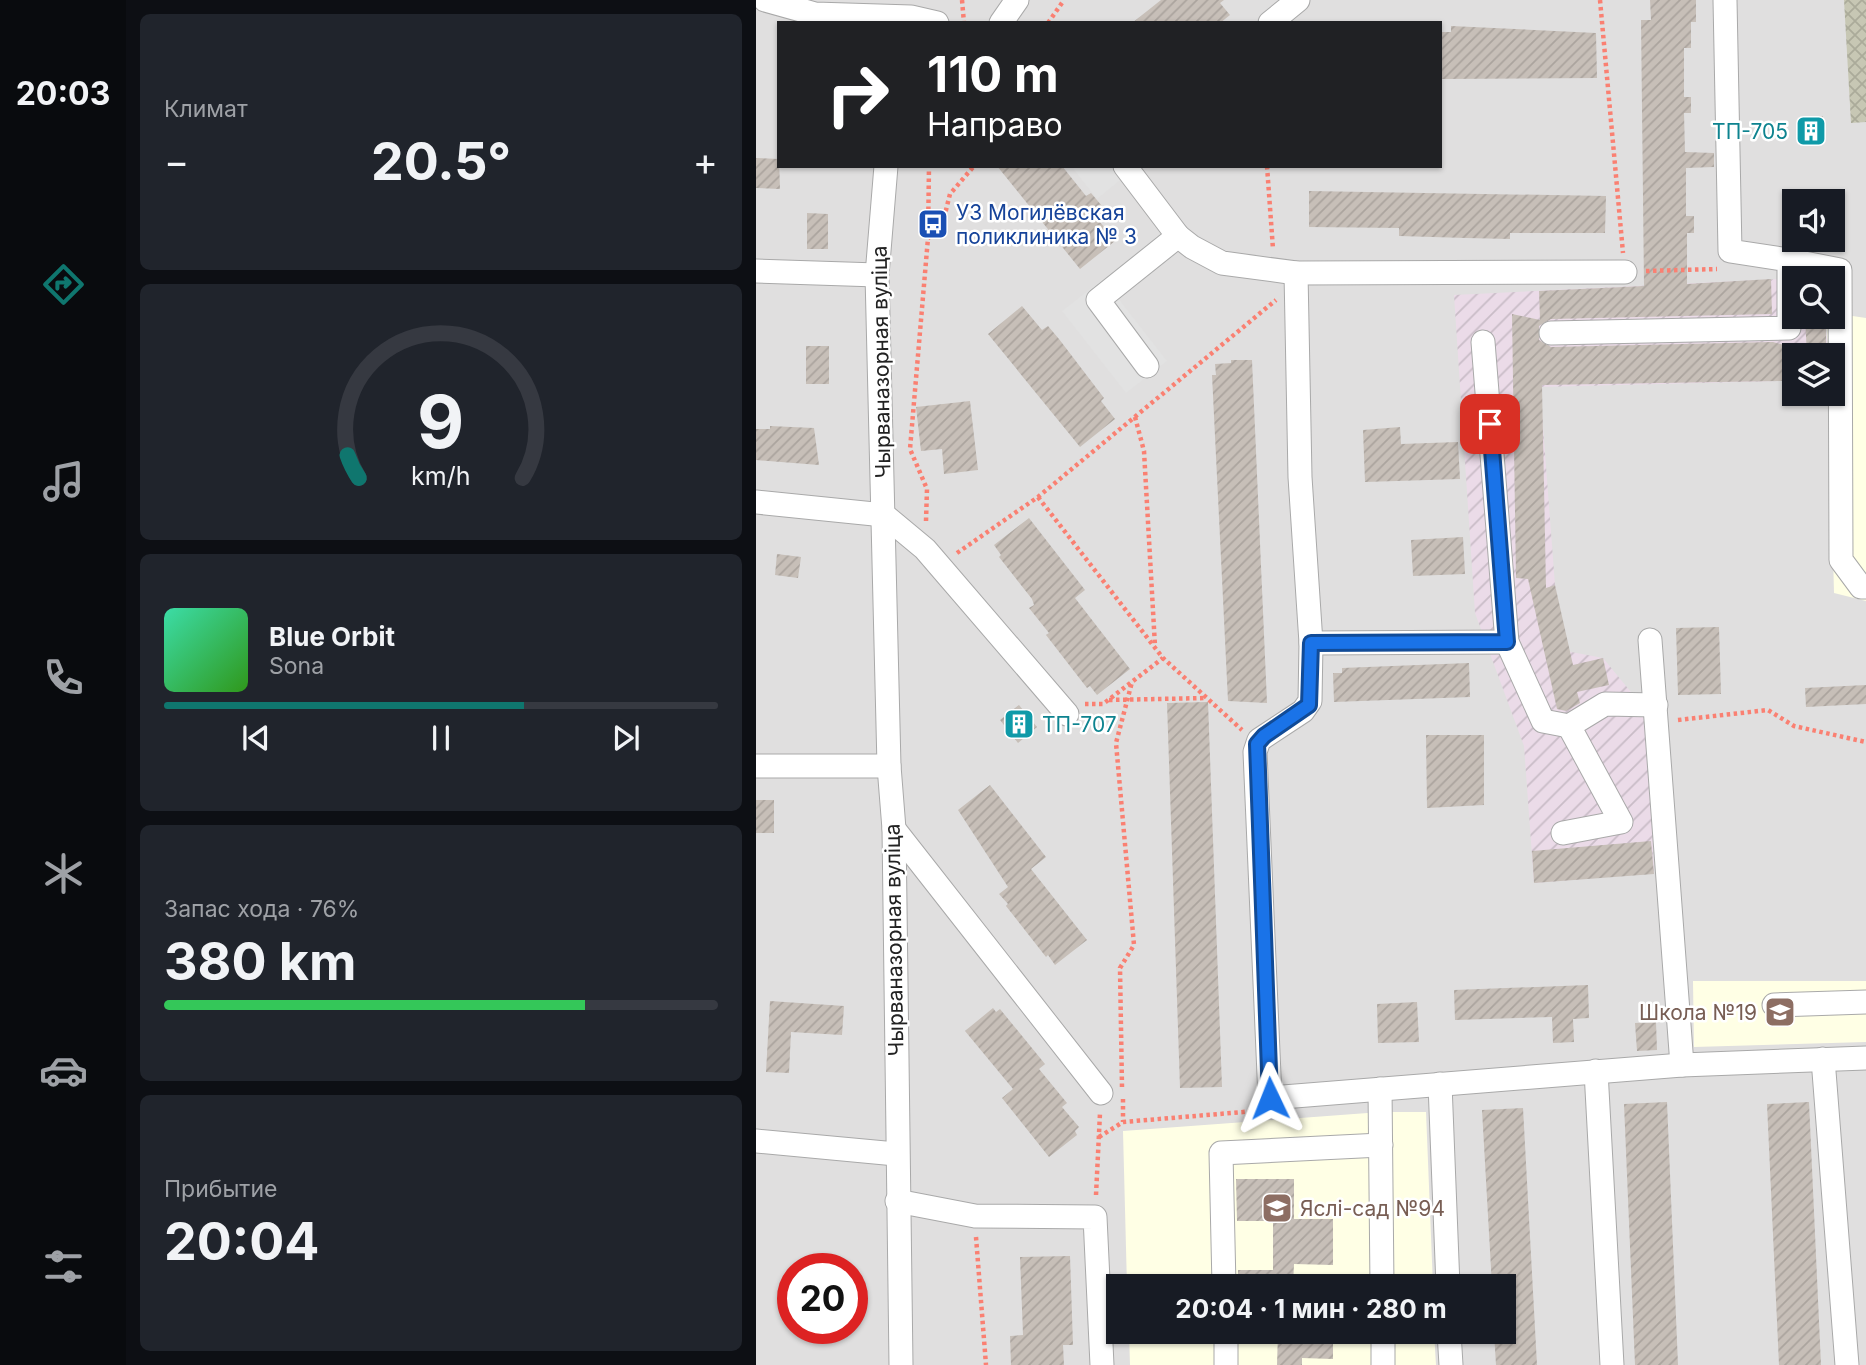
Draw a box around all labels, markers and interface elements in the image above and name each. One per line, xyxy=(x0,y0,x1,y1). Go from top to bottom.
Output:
text: 110 m xyxy=(927,45,1059,104)
icon: right xyxy=(812,49,903,140)
text: 20:03 xyxy=(16,74,110,113)
text: Климат xyxy=(164,95,248,123)
text: Направо xyxy=(927,105,1063,144)
building icon: ТП-705 xyxy=(1794,114,1828,148)
place label: ТП-705 xyxy=(1712,119,1788,144)
text: 20.5° xyxy=(371,130,511,193)
text: − xyxy=(164,138,189,184)
text: + xyxy=(693,138,718,184)
map controls xyxy=(1782,189,1845,406)
button: sound xyxy=(1782,189,1845,252)
place label: УЗ Могилёвская поликлиника № 3 xyxy=(956,200,1137,249)
bus stop icon: УЗ Могилёвская поликлиника № 3 xyxy=(916,207,950,241)
street label: Чырваназорная вуліца xyxy=(866,245,896,479)
icon: directions xyxy=(39,260,88,309)
button: search xyxy=(1782,266,1845,329)
button: layers xyxy=(1782,343,1845,406)
text: 9 xyxy=(417,378,465,467)
pin xyxy=(1460,394,1520,454)
icon: arrive xyxy=(1471,405,1509,443)
icon: music xyxy=(39,457,88,506)
text: km/h xyxy=(411,461,471,491)
text: Blue Orbit xyxy=(269,621,395,652)
text: Sona xyxy=(269,652,324,680)
icon: phone xyxy=(39,653,88,702)
building icon: ТП-707 xyxy=(1002,707,1036,741)
place label: ТП-707 xyxy=(1042,712,1117,737)
icon: previous xyxy=(237,719,275,757)
icon: pause xyxy=(422,719,460,757)
icon: next xyxy=(607,719,645,757)
street label: Чырваназорная вуліца xyxy=(879,823,909,1057)
icon: climate xyxy=(39,849,88,898)
text: Запас хода · 76% xyxy=(164,895,359,923)
text: 380 km xyxy=(164,930,356,993)
school or university icon: Школа №19 xyxy=(1763,995,1797,1029)
place label: Школа №19 xyxy=(1639,1000,1757,1025)
icon: car xyxy=(39,1046,88,1095)
position arrow xyxy=(1233,1061,1307,1135)
text: Прибытие xyxy=(164,1175,277,1203)
school or university icon: Яслі-сад №94 xyxy=(1260,1191,1294,1225)
place label: Яслі-сад №94 xyxy=(1300,1196,1445,1221)
text: 20:04 xyxy=(164,1210,319,1273)
icon: filters xyxy=(39,1242,88,1291)
speed limit sign: 20 xyxy=(777,1253,868,1344)
text: 20:04 · 1 мин · 280 m xyxy=(1175,1293,1447,1324)

